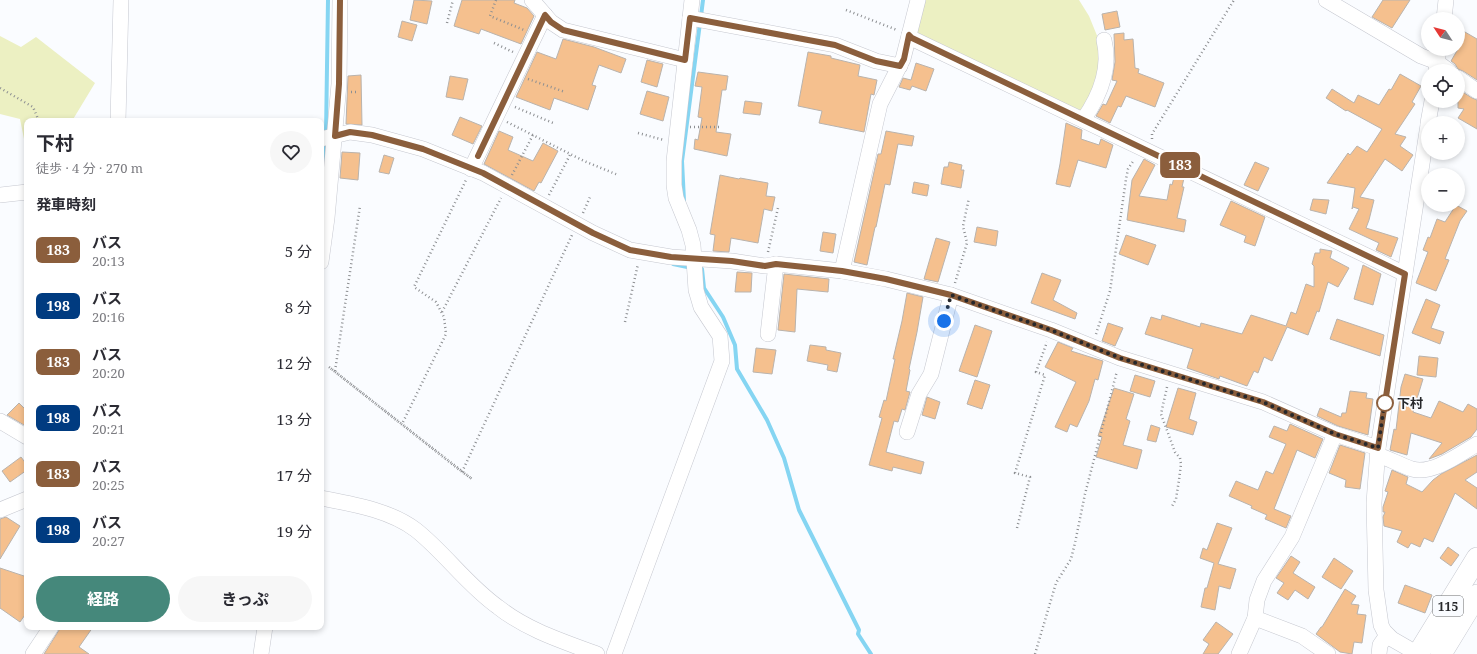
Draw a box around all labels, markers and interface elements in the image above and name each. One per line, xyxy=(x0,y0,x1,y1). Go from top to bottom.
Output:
north arrow xyxy=(1421,12,1465,56)
map controls xyxy=(1421,12,1465,212)
button: locate xyxy=(1421,64,1465,108)
button: + xyxy=(1421,116,1465,160)
text: 下村 xyxy=(36,130,74,156)
button: heart xyxy=(270,131,312,173)
line badge: 183 xyxy=(1157,152,1203,178)
text: 183 xyxy=(1168,155,1192,174)
text: 徒歩 · 4 分 · 270 m xyxy=(36,159,143,177)
button: − xyxy=(1421,168,1465,212)
text: 発車時刻 xyxy=(36,194,96,214)
text: バス xyxy=(92,232,122,252)
text: 183 xyxy=(46,240,70,259)
text: 5 分 xyxy=(285,241,312,261)
text: 20:13 xyxy=(92,252,125,270)
text: バス xyxy=(92,288,122,308)
text: 198 xyxy=(46,296,70,315)
text: 8 分 xyxy=(285,297,312,317)
text: 20:16 xyxy=(92,308,125,326)
your location xyxy=(934,311,954,331)
text: バス xyxy=(92,344,122,364)
text: 183 xyxy=(46,352,70,371)
text: 12 分 xyxy=(276,353,312,373)
text: 20:20 xyxy=(92,364,125,382)
marker: 下村 xyxy=(1376,394,1394,412)
place label: 下村 xyxy=(1397,394,1423,412)
text: バス xyxy=(92,400,122,420)
text: 198 xyxy=(46,408,70,427)
text: 13 分 xyxy=(276,409,312,429)
text: 20:21 xyxy=(92,420,125,438)
text: バス xyxy=(92,456,122,476)
text: 183 xyxy=(46,464,70,483)
text: 17 分 xyxy=(276,465,312,485)
text: 20:25 xyxy=(92,476,125,494)
text: バス xyxy=(92,512,122,532)
text: 198 xyxy=(46,520,70,539)
text: 19 分 xyxy=(276,521,312,541)
text: 20:27 xyxy=(92,532,125,550)
button: 経路 xyxy=(36,576,170,622)
button: きっぷ xyxy=(178,576,312,622)
road number: 115 xyxy=(1433,596,1463,616)

